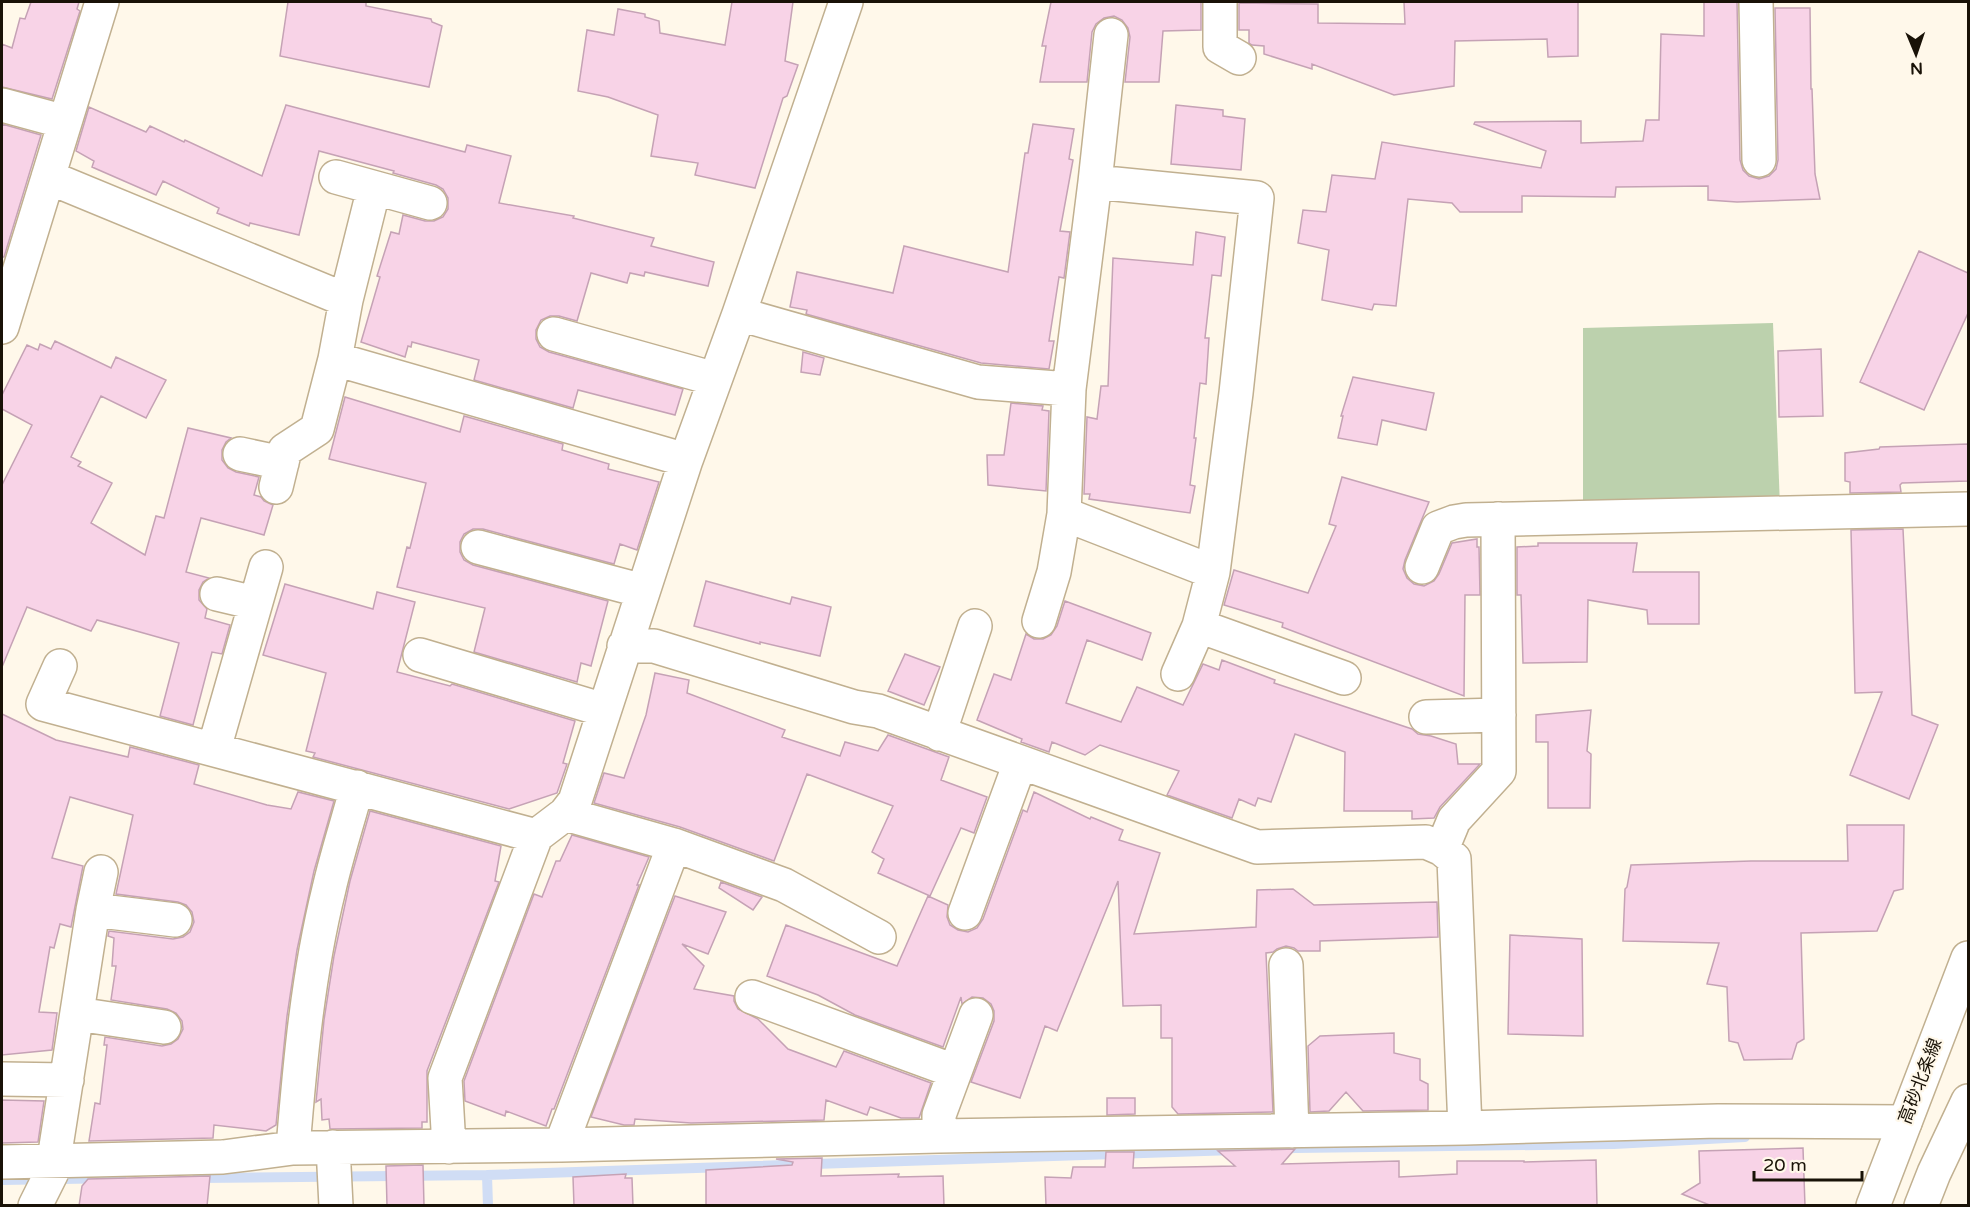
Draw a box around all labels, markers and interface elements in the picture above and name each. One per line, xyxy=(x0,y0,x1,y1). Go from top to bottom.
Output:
north arrow xyxy=(1886,24,1946,84)
text: N xyxy=(1910,58,1923,78)
street label: 高砂北条線 xyxy=(1894,1035,1946,1127)
scale bar xyxy=(1754,1144,1862,1182)
text: 20 m xyxy=(1763,1154,1807,1176)

